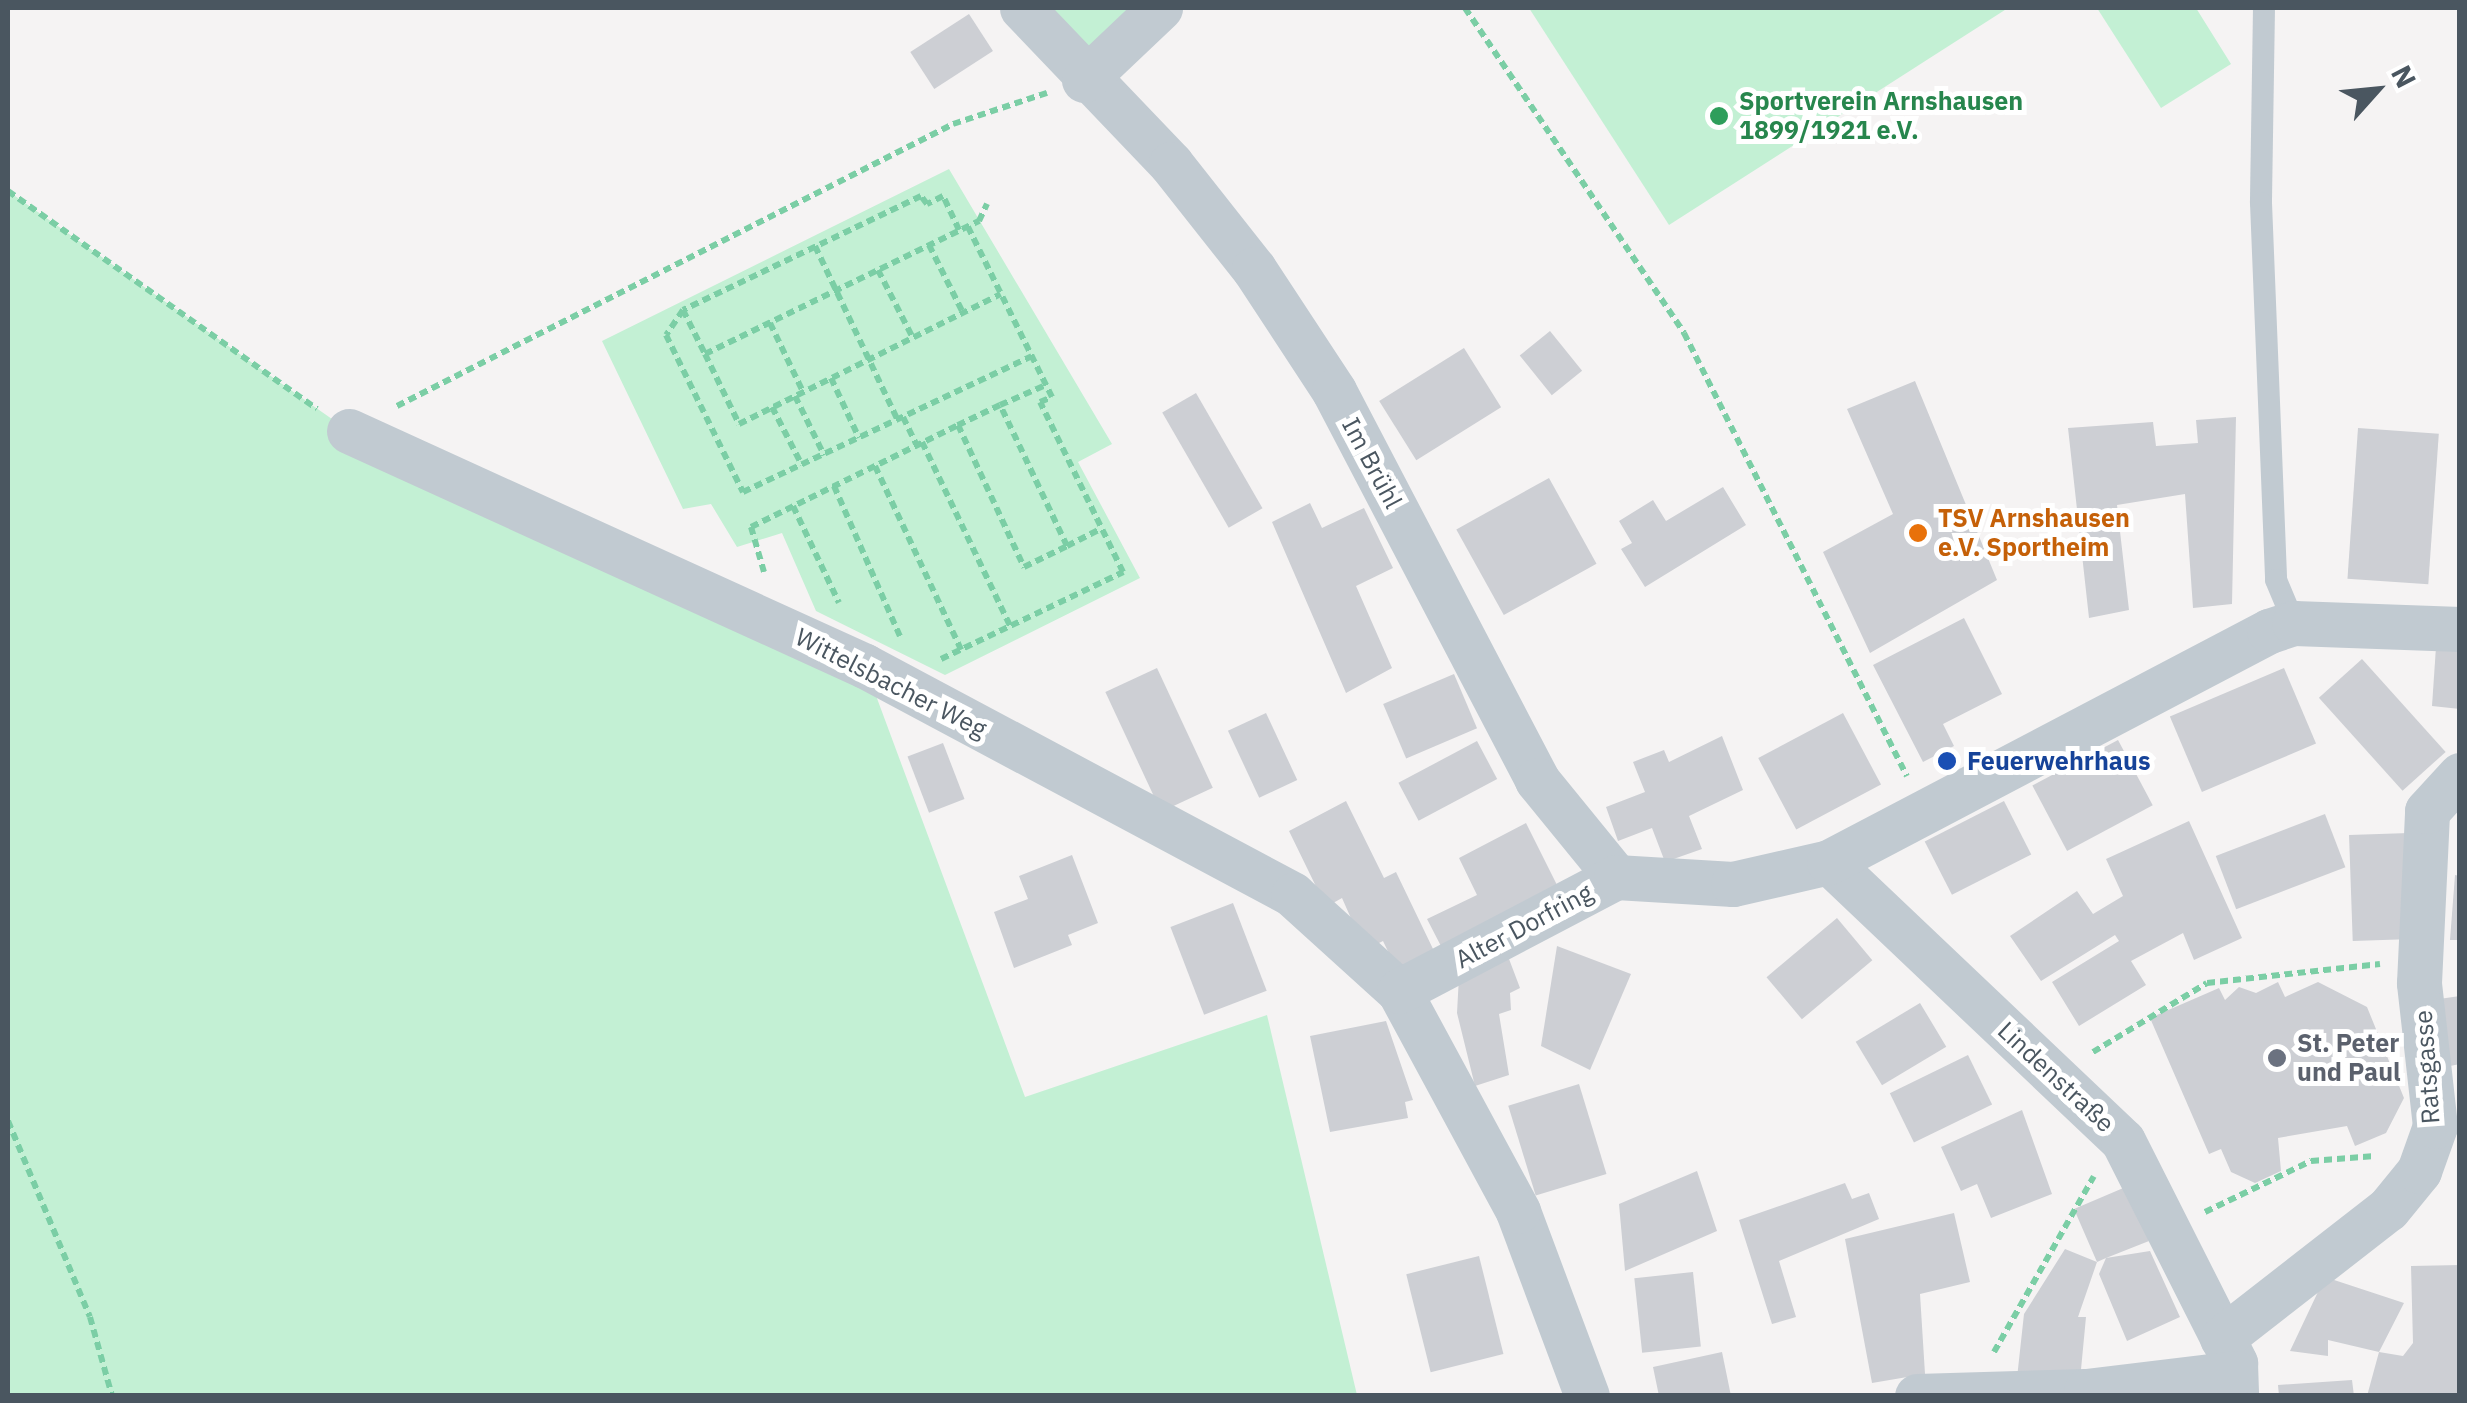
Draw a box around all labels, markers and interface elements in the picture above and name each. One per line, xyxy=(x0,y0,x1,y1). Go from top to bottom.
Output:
north arrow xyxy=(2327,40,2427,140)
text: N xyxy=(2383,59,2425,94)
place label: Sportverein Arnshausen 1899/1921 e.V. xyxy=(1739,87,2023,146)
marker: Sportverein Arnshausen 1899/1921 e.V. xyxy=(1708,105,1730,127)
street label: Im Brühl xyxy=(1336,413,1408,513)
place label: TSV Arnshausen e.V. Sportheim xyxy=(1938,504,2130,563)
marker: TSV Arnshausen e.V. Sportheim xyxy=(1907,522,1929,544)
street label: Wittelsbacher Weg xyxy=(790,622,992,744)
place label: Feuerwehrhaus xyxy=(1967,746,2150,776)
marker: Feuerwehrhaus xyxy=(1936,750,1958,772)
street label: Alter Dorfring xyxy=(1450,877,1598,975)
street label: Ratsgasse xyxy=(2408,1009,2446,1125)
street label: Lindenstraße xyxy=(1992,1015,2120,1139)
place label: St. Peter und Paul xyxy=(2297,1029,2401,1088)
marker: St. Peter und Paul xyxy=(2266,1047,2288,1069)

